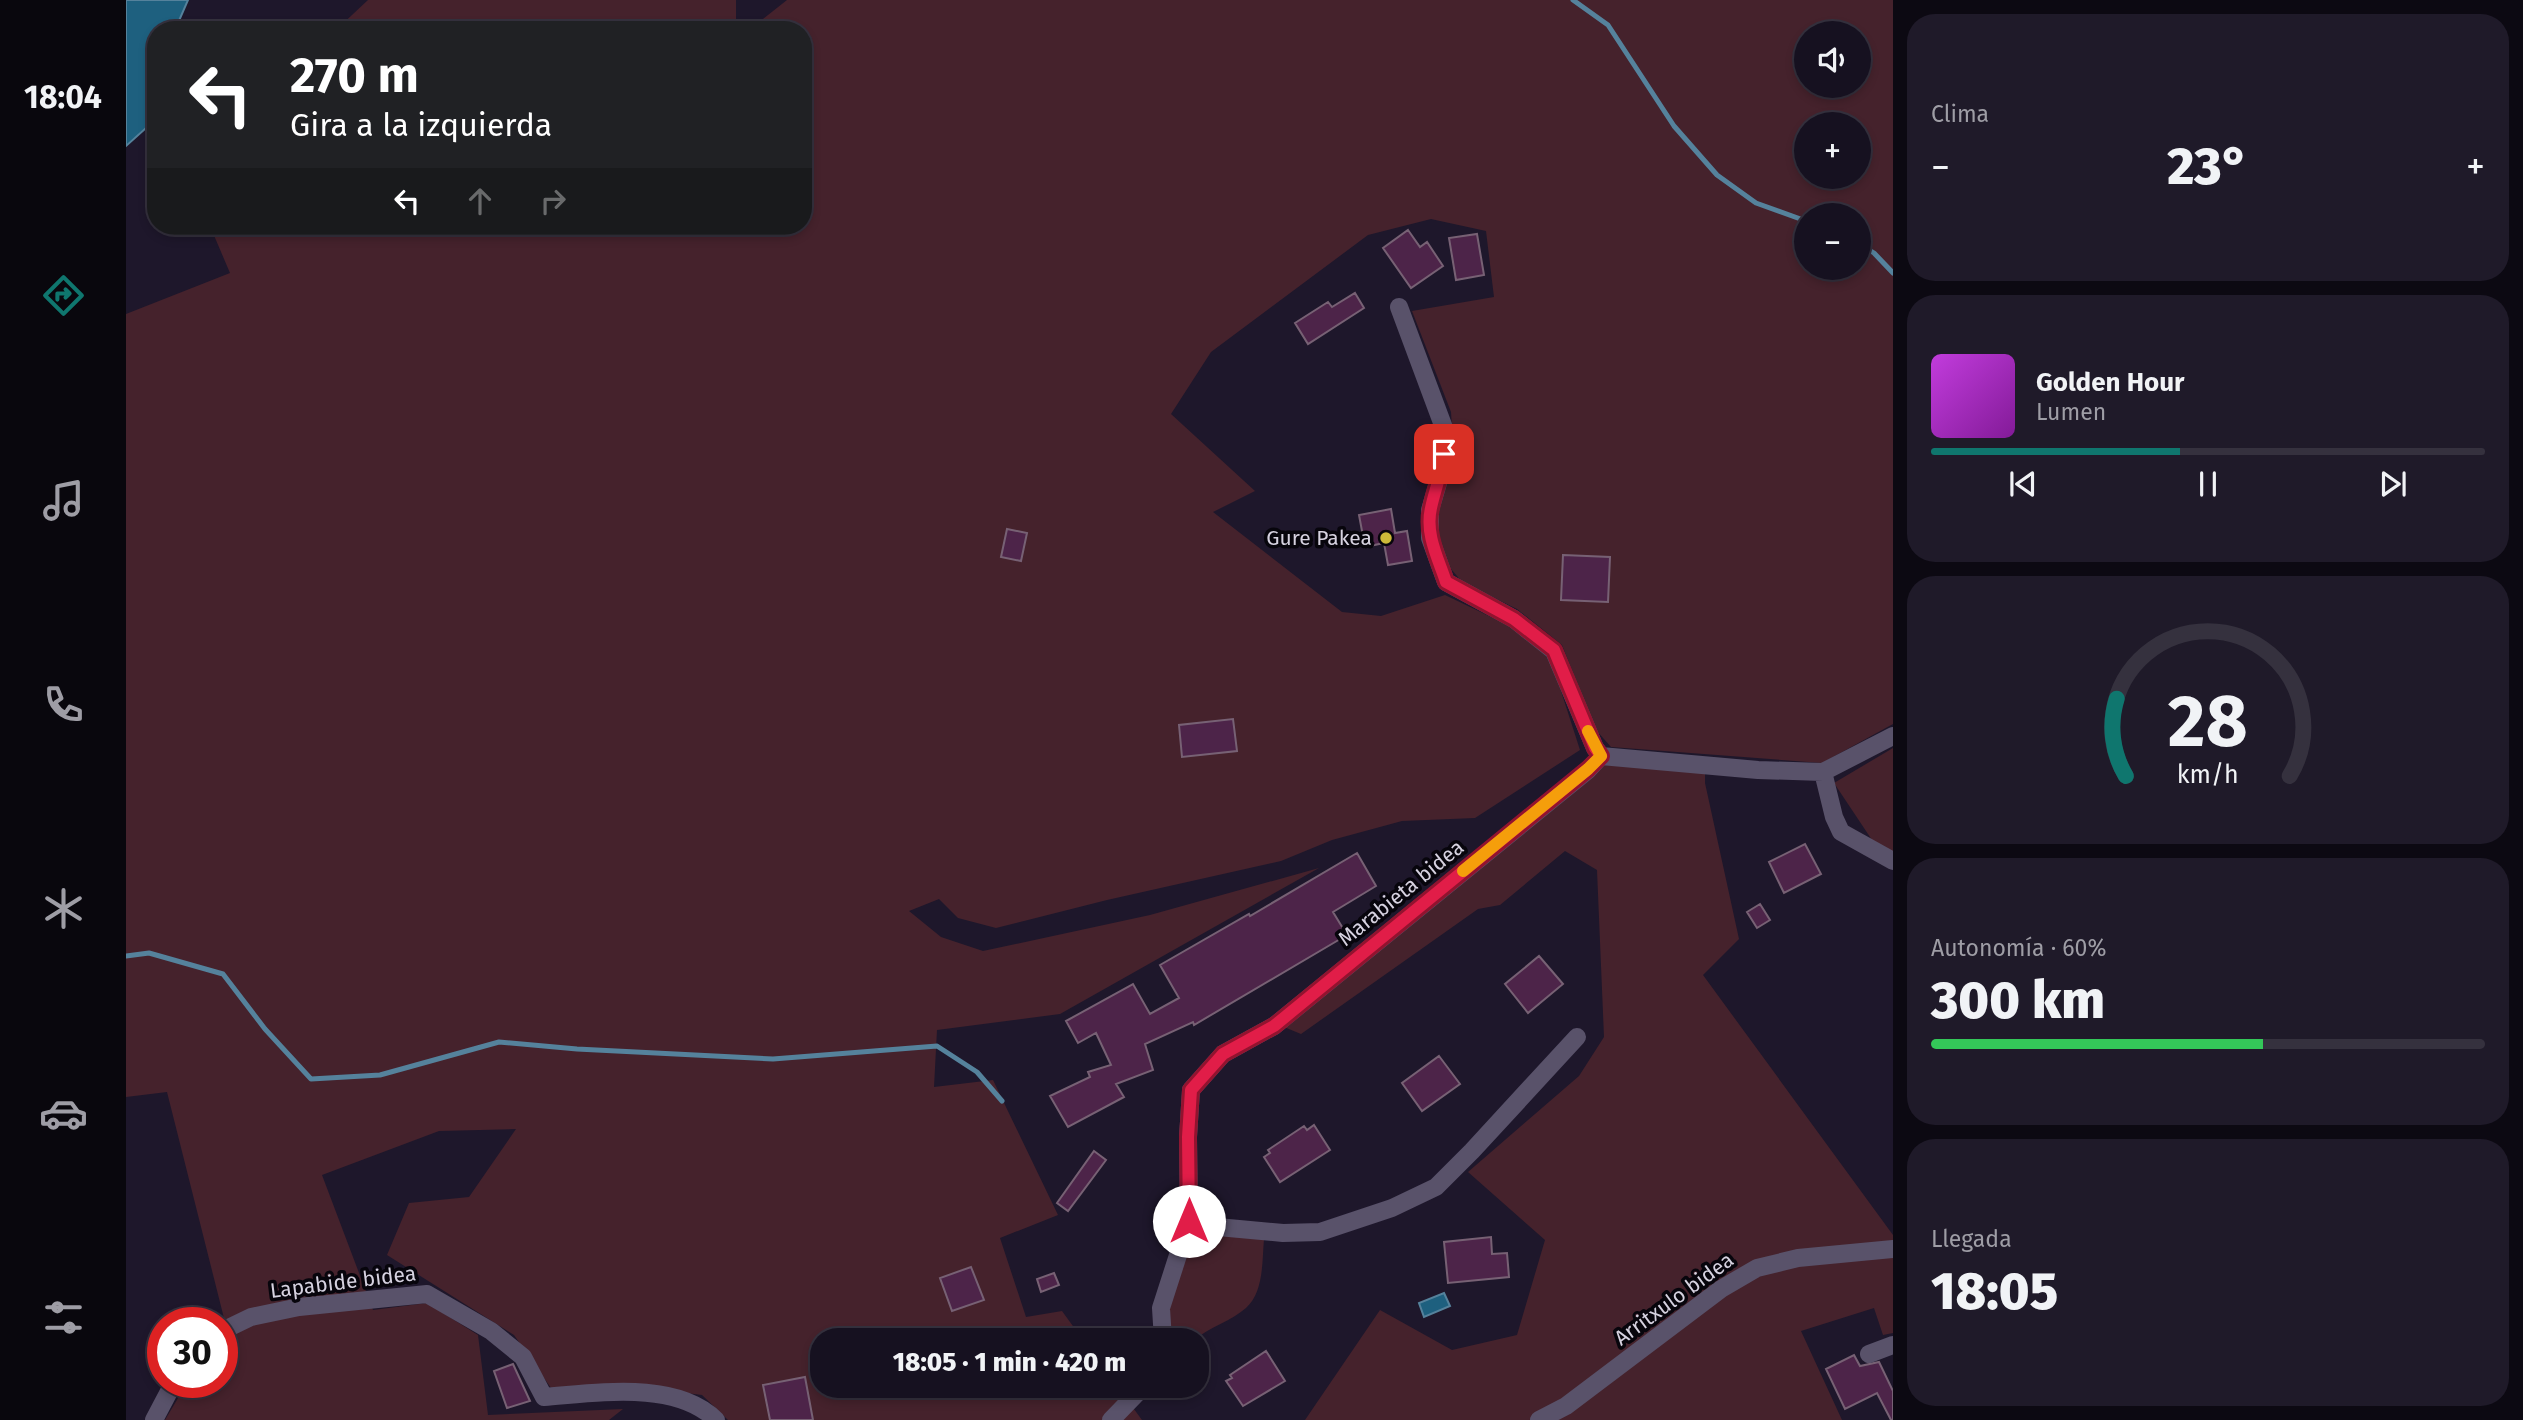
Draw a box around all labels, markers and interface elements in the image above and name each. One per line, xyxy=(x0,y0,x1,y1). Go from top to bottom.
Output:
map controls xyxy=(1794,21,1871,280)
button: sound xyxy=(1794,21,1871,98)
text: 270 m xyxy=(290,46,419,105)
icon: left xyxy=(175,49,266,140)
text: 18:04 xyxy=(24,78,102,116)
text: Clima xyxy=(1931,100,1989,128)
text: Gira a la izquierda xyxy=(290,106,552,144)
button: + xyxy=(1794,112,1871,189)
text: 23° xyxy=(2167,135,2249,198)
text: − xyxy=(1931,144,1950,190)
text: + xyxy=(2466,144,2485,190)
icon: left xyxy=(388,182,426,220)
icon: ahead xyxy=(461,182,499,220)
icon: right xyxy=(534,182,572,220)
button: − xyxy=(1794,203,1871,280)
icon: directions xyxy=(39,271,88,320)
text: Golden Hour xyxy=(2036,367,2184,398)
text: Lumen xyxy=(2036,398,2106,426)
pin xyxy=(1414,424,1474,484)
icon: arrive xyxy=(1425,435,1463,473)
icon: previous xyxy=(2004,465,2042,503)
icon: pause xyxy=(2189,465,2227,503)
icon: next xyxy=(2374,465,2412,503)
icon: music xyxy=(39,476,88,525)
place label: Gure Pakea xyxy=(1266,525,1372,551)
marker: Gure Pakea xyxy=(1378,530,1394,546)
text: 28 xyxy=(2168,678,2248,765)
icon: phone xyxy=(39,680,88,729)
text: km/h xyxy=(2177,760,2239,790)
street label: Marabieta bidea xyxy=(1333,834,1469,952)
icon: climate xyxy=(39,884,88,933)
text: Autonomía · 60% xyxy=(1931,934,2106,962)
text: 300 km xyxy=(1931,969,2105,1032)
icon: car xyxy=(39,1089,88,1138)
position arrow xyxy=(1152,1184,1226,1258)
text: Llegada xyxy=(1931,1225,2012,1253)
street label: Arritxulo bidea xyxy=(1609,1247,1739,1351)
street label: Lapabide bidea xyxy=(268,1260,418,1304)
text: 18:05 xyxy=(1931,1260,2058,1323)
icon: filters xyxy=(39,1293,88,1342)
speed limit sign: 30 xyxy=(147,1307,238,1398)
text: 18:05 · 1 min · 420 m xyxy=(893,1347,1126,1378)

